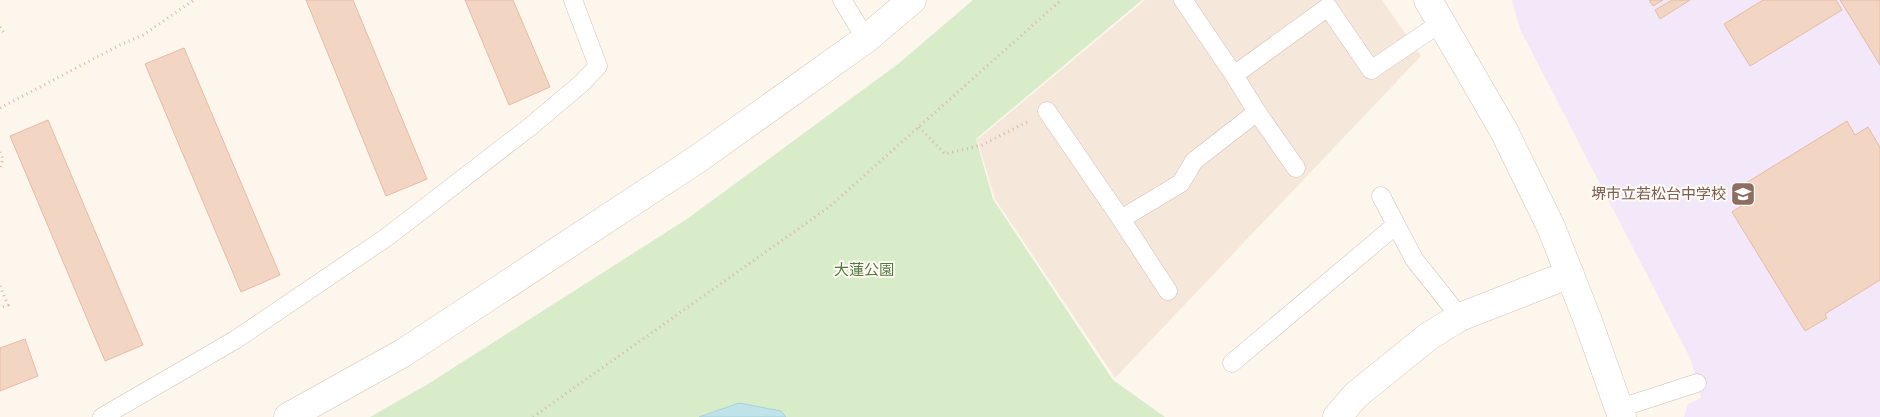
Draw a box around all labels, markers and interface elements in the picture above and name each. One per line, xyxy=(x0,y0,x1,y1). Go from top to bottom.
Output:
school or university icon: 堺市立若松台中学校 xyxy=(1730,181,1756,207)
place label: 堺市立若松台中学校 xyxy=(1591,186,1726,205)
park label: 大蓮公園 xyxy=(834,262,894,281)

